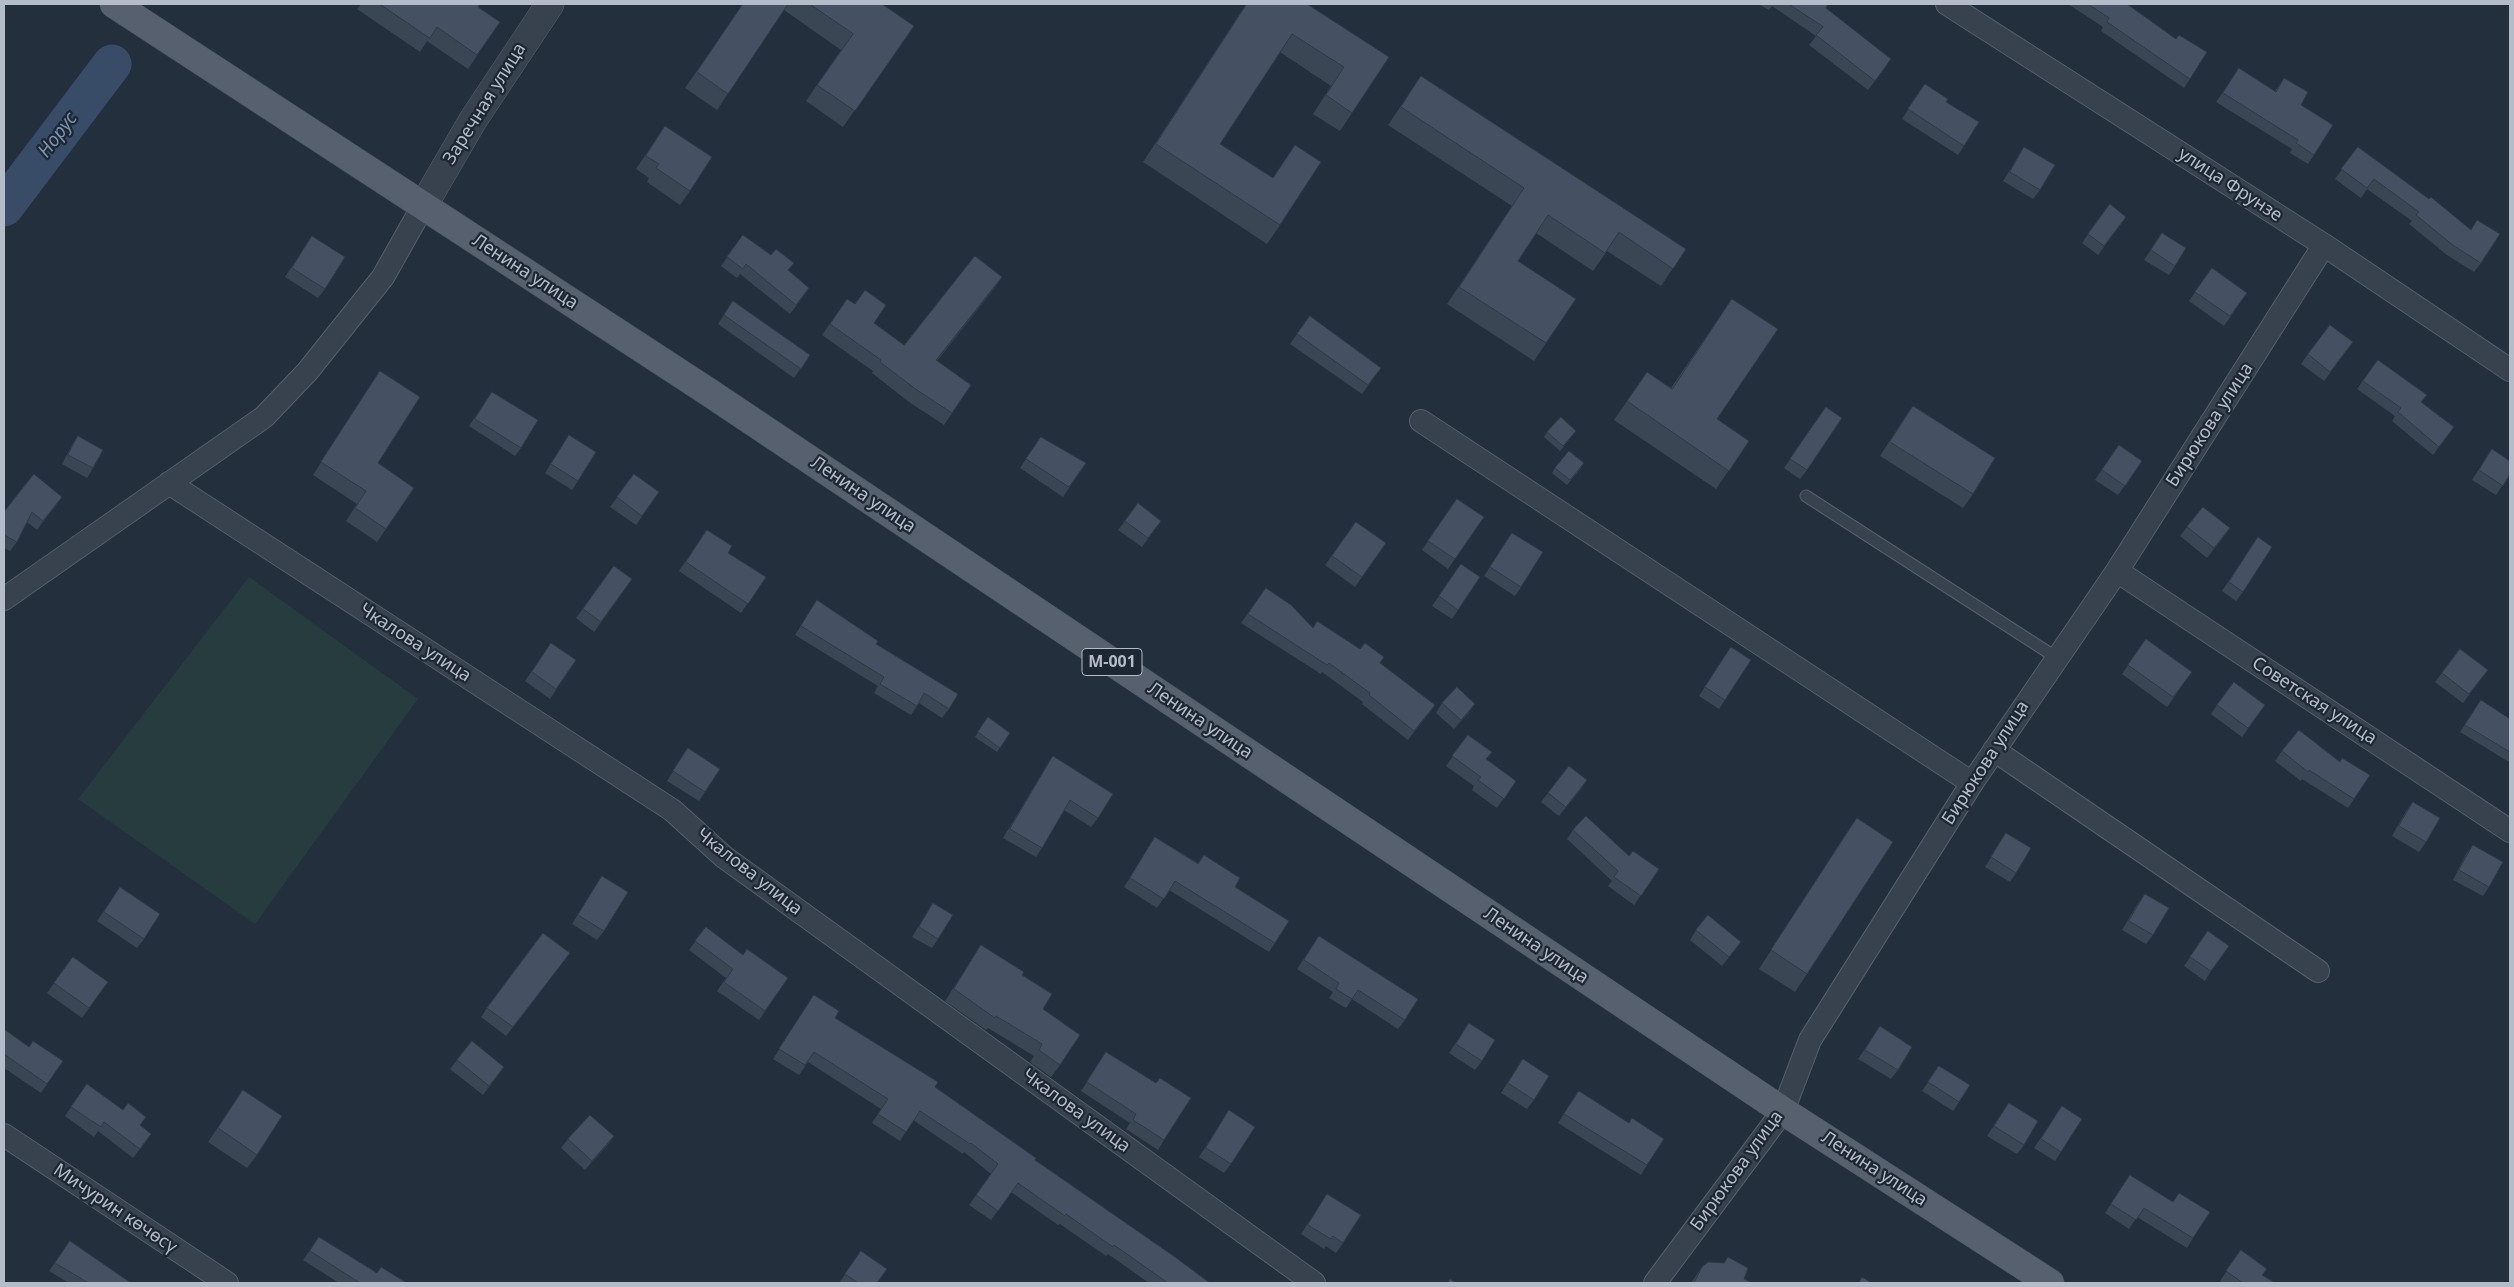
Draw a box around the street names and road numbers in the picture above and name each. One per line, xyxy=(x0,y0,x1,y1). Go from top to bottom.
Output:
street label: Заречная улица xyxy=(439,39,531,169)
street label: улица Фрунзе xyxy=(2174,143,2286,227)
street label: Ленина улица xyxy=(468,230,582,314)
street label: Бирюкова улица xyxy=(2162,359,2258,491)
street label: Ленина улица xyxy=(807,452,919,538)
street label: Чкалова улица xyxy=(355,599,475,687)
road number: М-001 xyxy=(1082,649,1142,676)
street label: Советская улица xyxy=(2248,653,2380,749)
street label: Ленина улица xyxy=(1144,678,1256,764)
street label: Бирюкова улица xyxy=(1938,697,2034,829)
street label: Чкалова улица xyxy=(692,824,806,920)
street label: Ленина улица xyxy=(1480,903,1592,989)
street label: Чкалова улица xyxy=(1018,1065,1134,1157)
street label: Бирюкова улица xyxy=(1686,1107,1788,1235)
street label: Ленина улица xyxy=(1817,1127,1931,1211)
street label: Мичурин көчөсү xyxy=(49,1160,181,1258)

